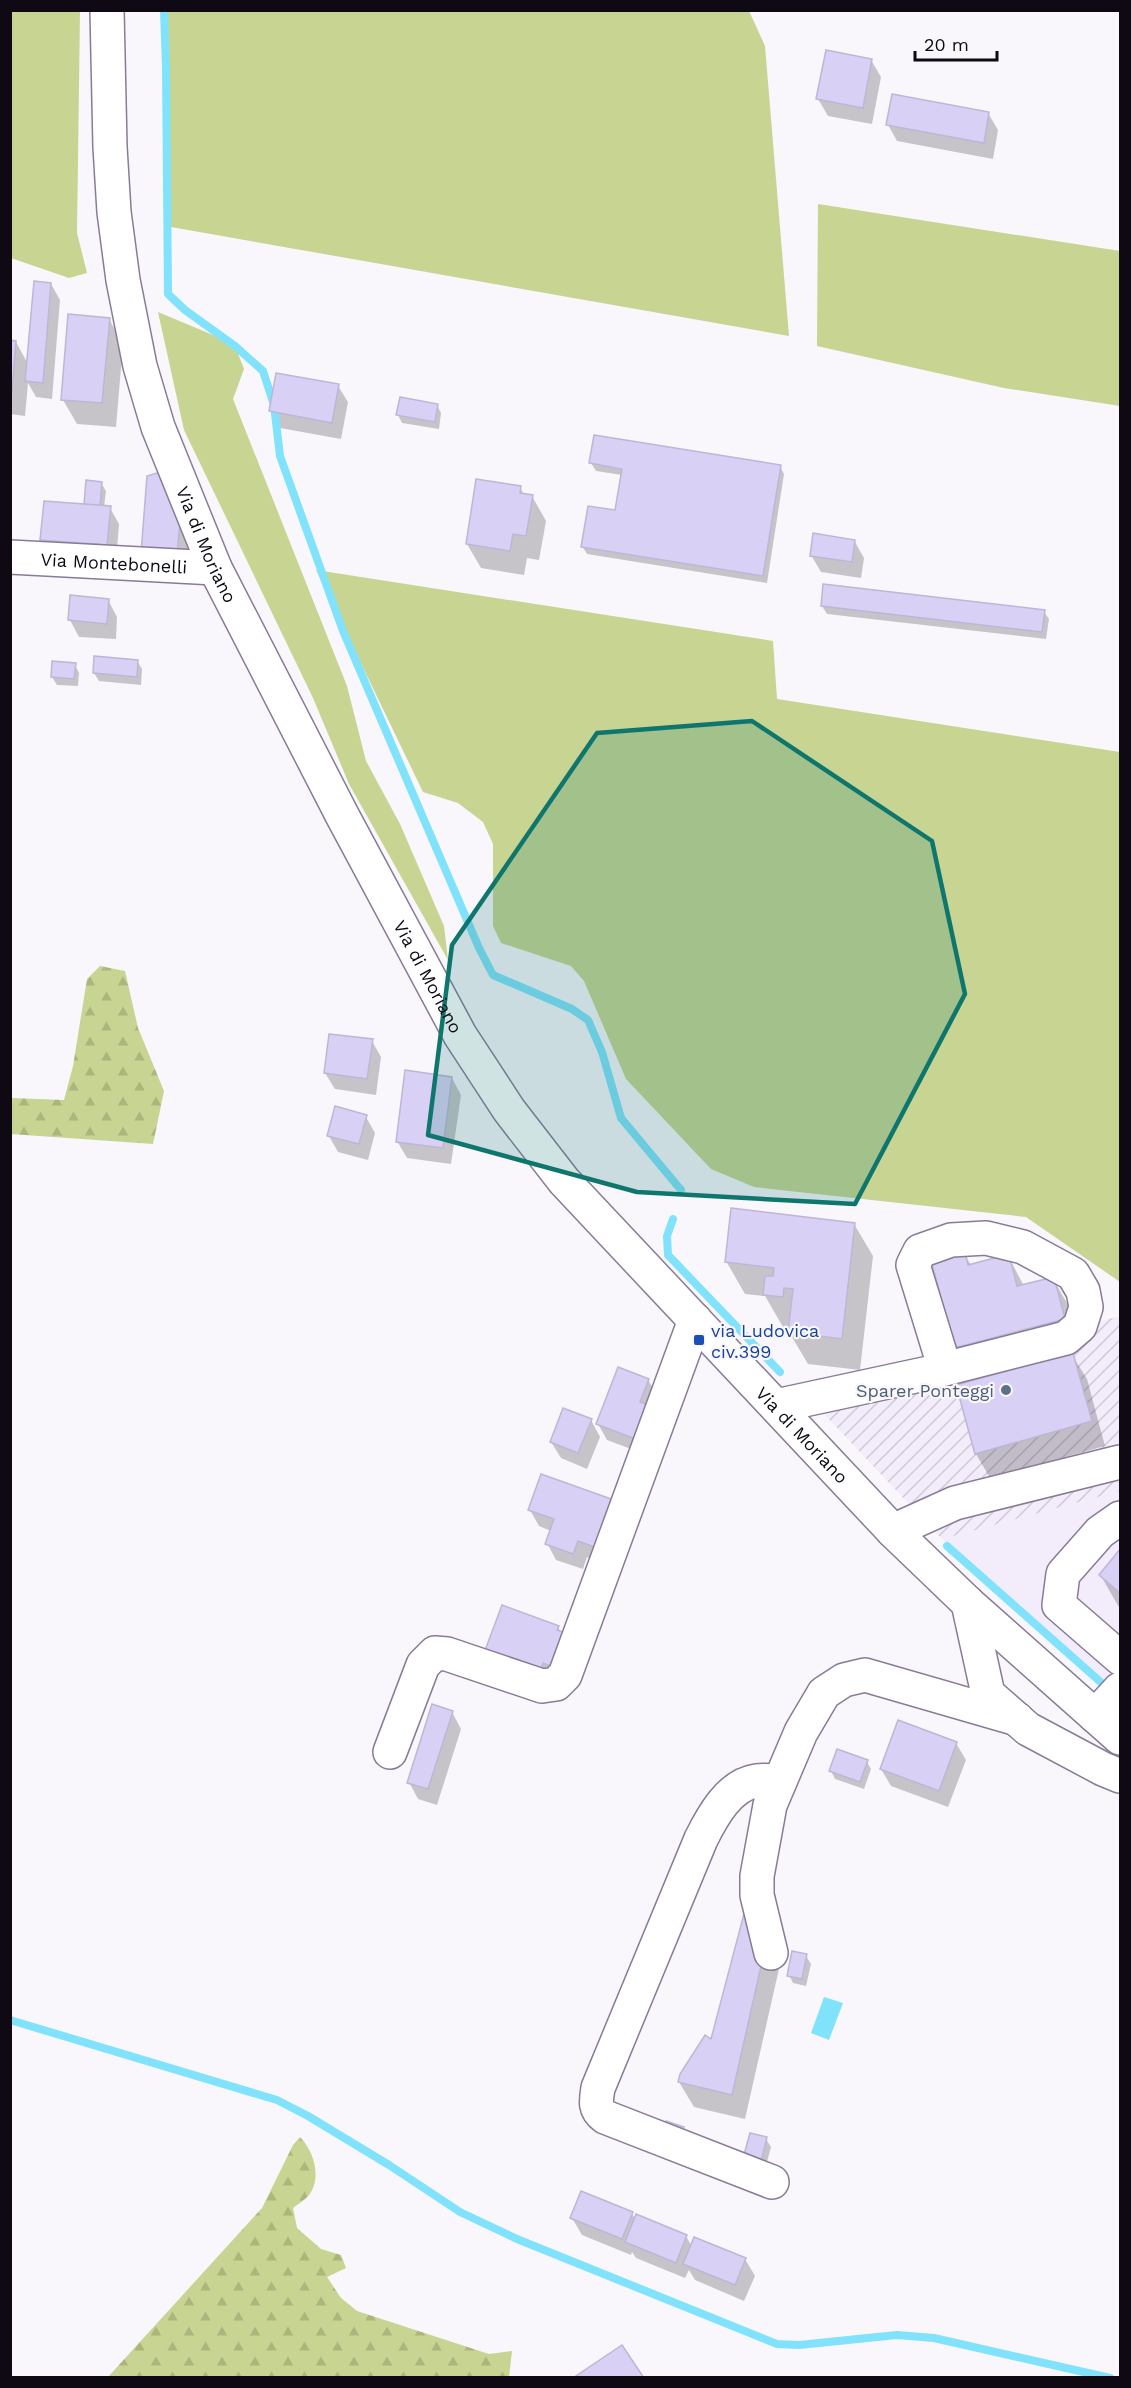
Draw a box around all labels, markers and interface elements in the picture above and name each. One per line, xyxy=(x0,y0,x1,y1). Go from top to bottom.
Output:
scale bar xyxy=(915,24,998,62)
text: 20 m xyxy=(924,34,969,55)
street label: Via di Moriano xyxy=(172,483,241,606)
street label: Via Montebonelli xyxy=(40,548,188,577)
street label: Via di Moriano xyxy=(390,916,467,1036)
place label: via Ludovica civ.399 xyxy=(711,1320,819,1362)
marker: via Ludovica civ.399 xyxy=(692,1333,706,1347)
place label: Sparer Ponteggi xyxy=(856,1380,994,1401)
street label: Via di Moriano xyxy=(752,1382,853,1487)
marker: Sparer Ponteggi xyxy=(999,1383,1013,1397)

